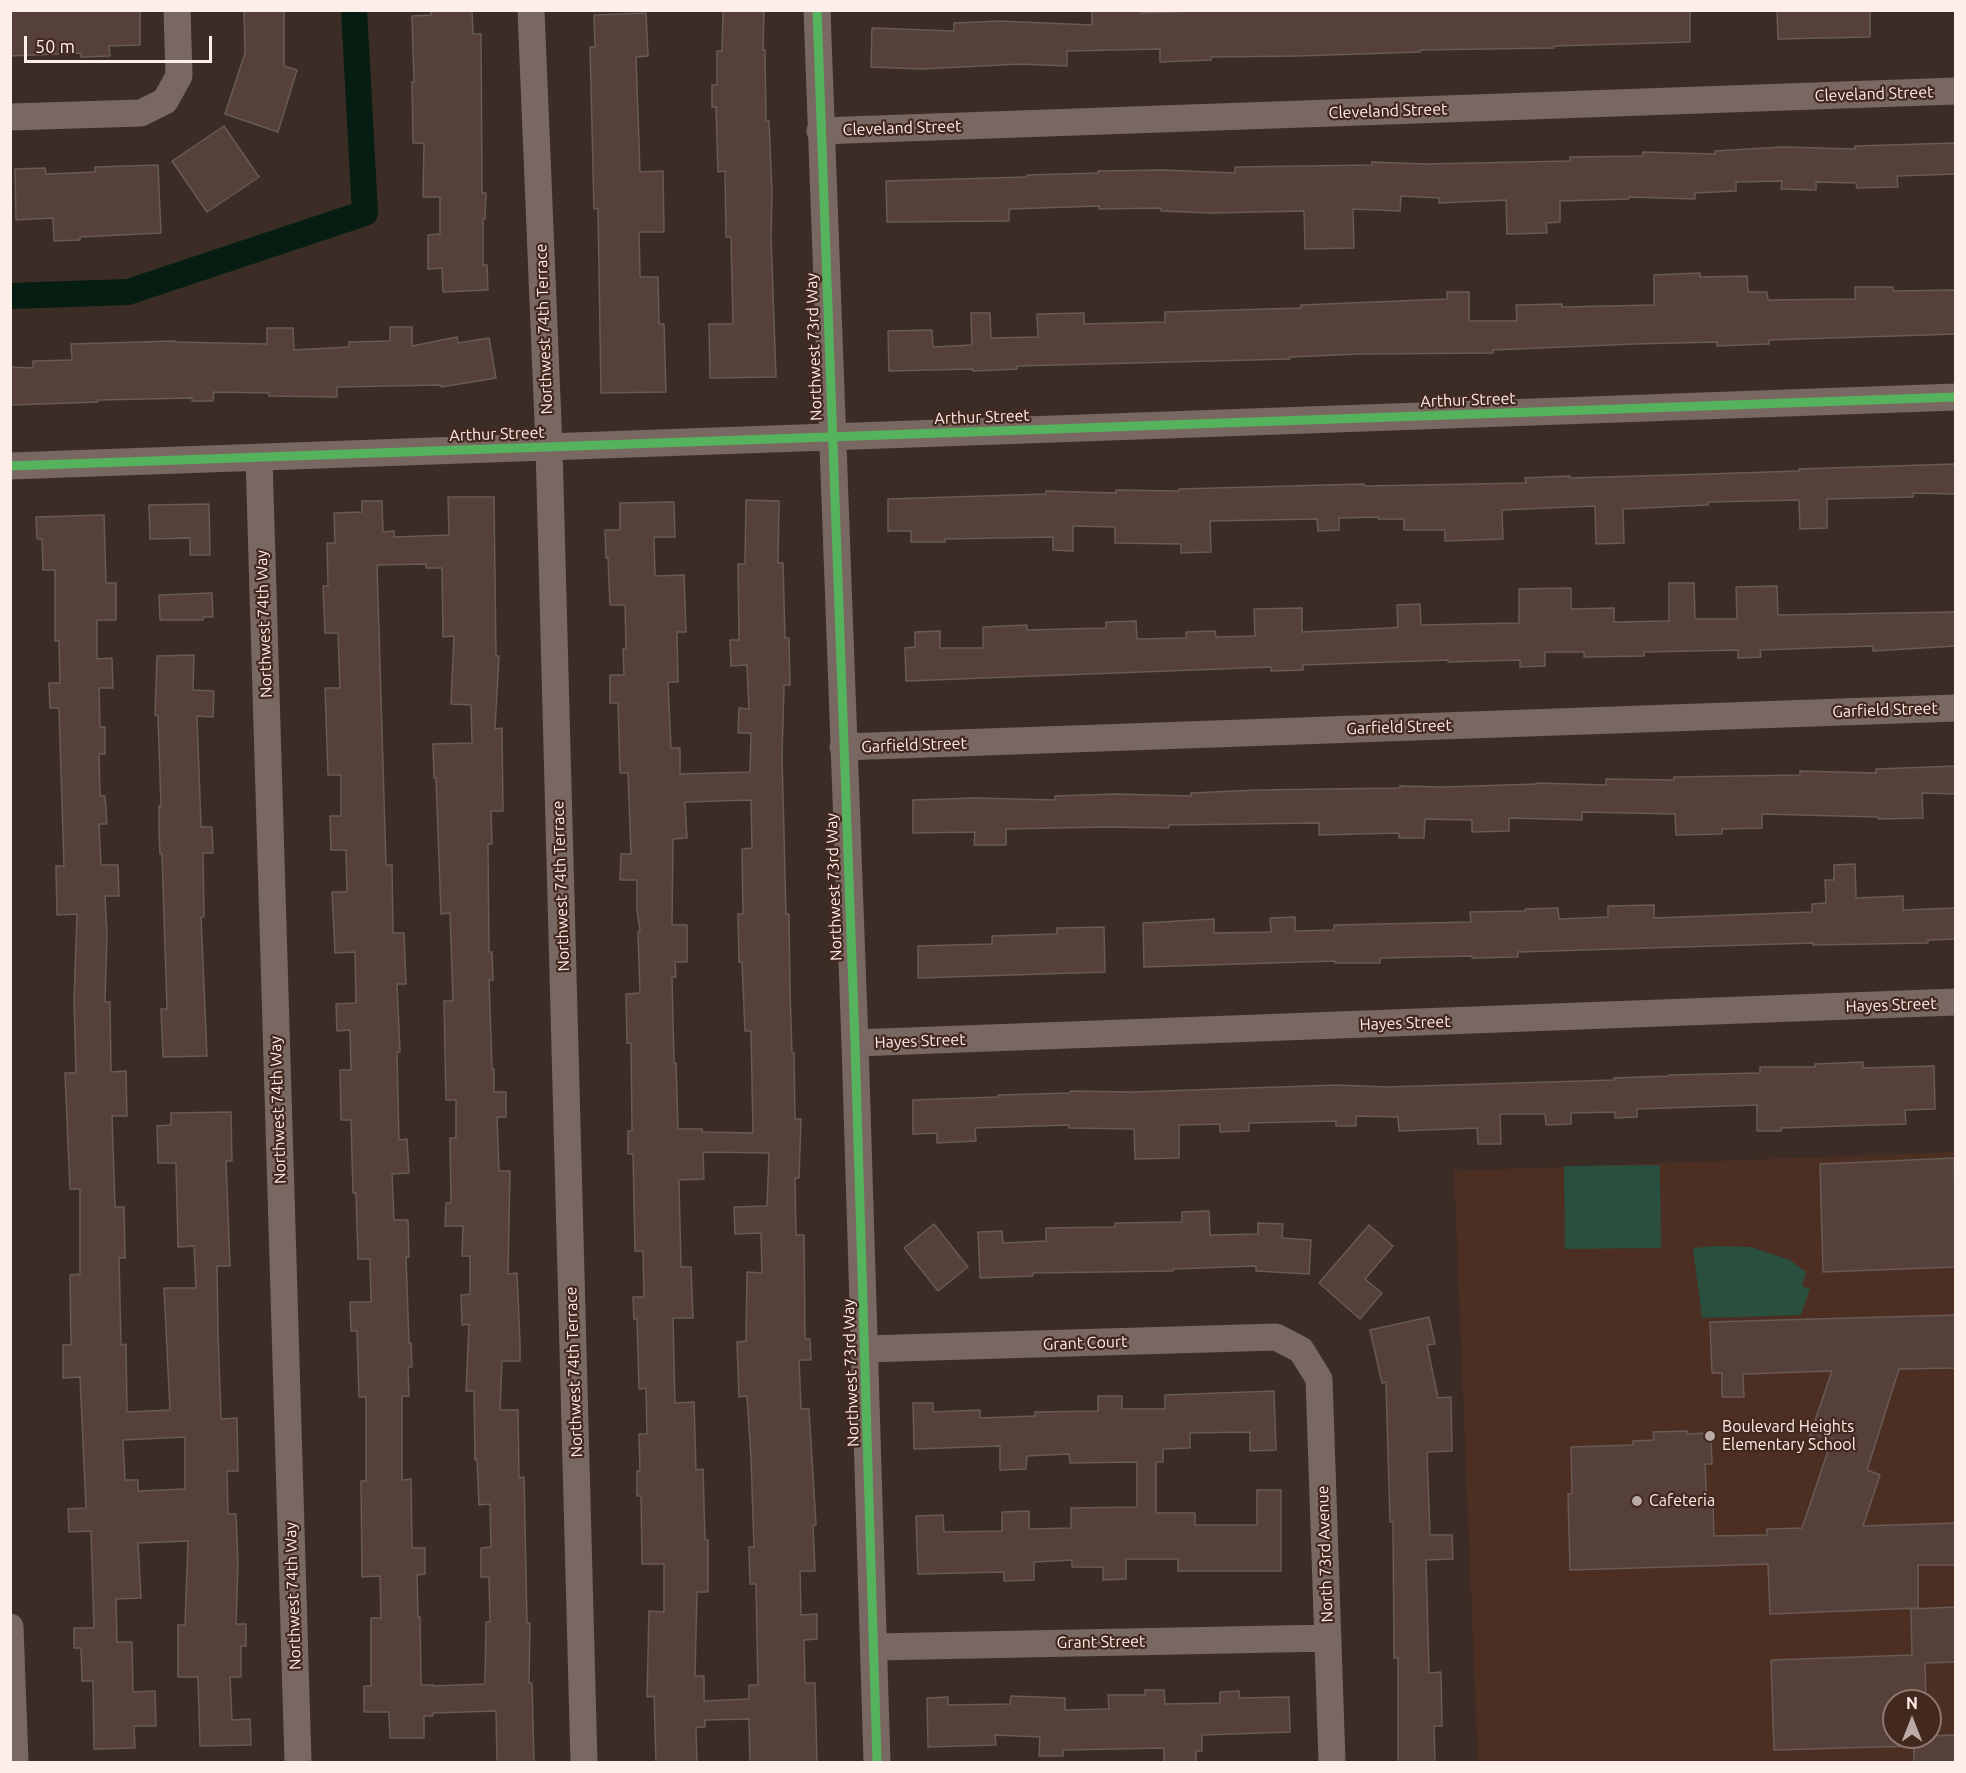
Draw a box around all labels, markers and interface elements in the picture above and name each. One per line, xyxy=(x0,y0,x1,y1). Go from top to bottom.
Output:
scale bar xyxy=(27,24,214,62)
text: 50 m xyxy=(35,36,75,56)
street label: Cleveland Street xyxy=(1814,82,1934,106)
street label: Cleveland Street xyxy=(1328,99,1448,123)
street label: Cleveland Street xyxy=(842,116,962,140)
street label: Northwest 74th Terrace xyxy=(531,243,557,415)
street label: Northwest 73rd Way xyxy=(802,273,826,421)
street label: Arthur Street xyxy=(1420,389,1516,411)
street label: Arthur Street xyxy=(934,406,1030,428)
street label: Arthur Street xyxy=(449,423,545,445)
street label: Northwest 74th Way xyxy=(252,550,276,698)
street label: Garfield Street xyxy=(1832,699,1938,721)
street label: Garfield Street xyxy=(1346,716,1452,738)
street label: Garfield Street xyxy=(861,734,967,756)
street label: Northwest 74th Terrace xyxy=(548,800,574,972)
street label: Northwest 73rd Way xyxy=(822,813,846,961)
street label: Hayes Street xyxy=(1845,994,1937,1016)
street label: Hayes Street xyxy=(1359,1012,1451,1034)
street label: Hayes Street xyxy=(874,1030,966,1052)
street label: Northwest 74th Way xyxy=(266,1036,290,1184)
street label: Northwest 74th Terrace xyxy=(561,1286,587,1458)
street label: Northwest 73rd Way xyxy=(839,1299,863,1447)
street label: Grant Court xyxy=(1042,1332,1128,1354)
place label: Boulevard Heights Elementary School xyxy=(1722,1417,1856,1455)
marker: Boulevard Heights Elementary School xyxy=(1703,1429,1717,1443)
street label: North 73rd Avenue xyxy=(1313,1485,1337,1623)
place label: Cafeteria xyxy=(1649,1491,1715,1511)
marker: Cafeteria xyxy=(1630,1494,1644,1508)
street label: Northwest 74th Way xyxy=(281,1522,305,1670)
street label: Grant Street xyxy=(1057,1632,1145,1652)
north arrow xyxy=(1882,1689,1942,1749)
text: N xyxy=(1906,1694,1918,1712)

